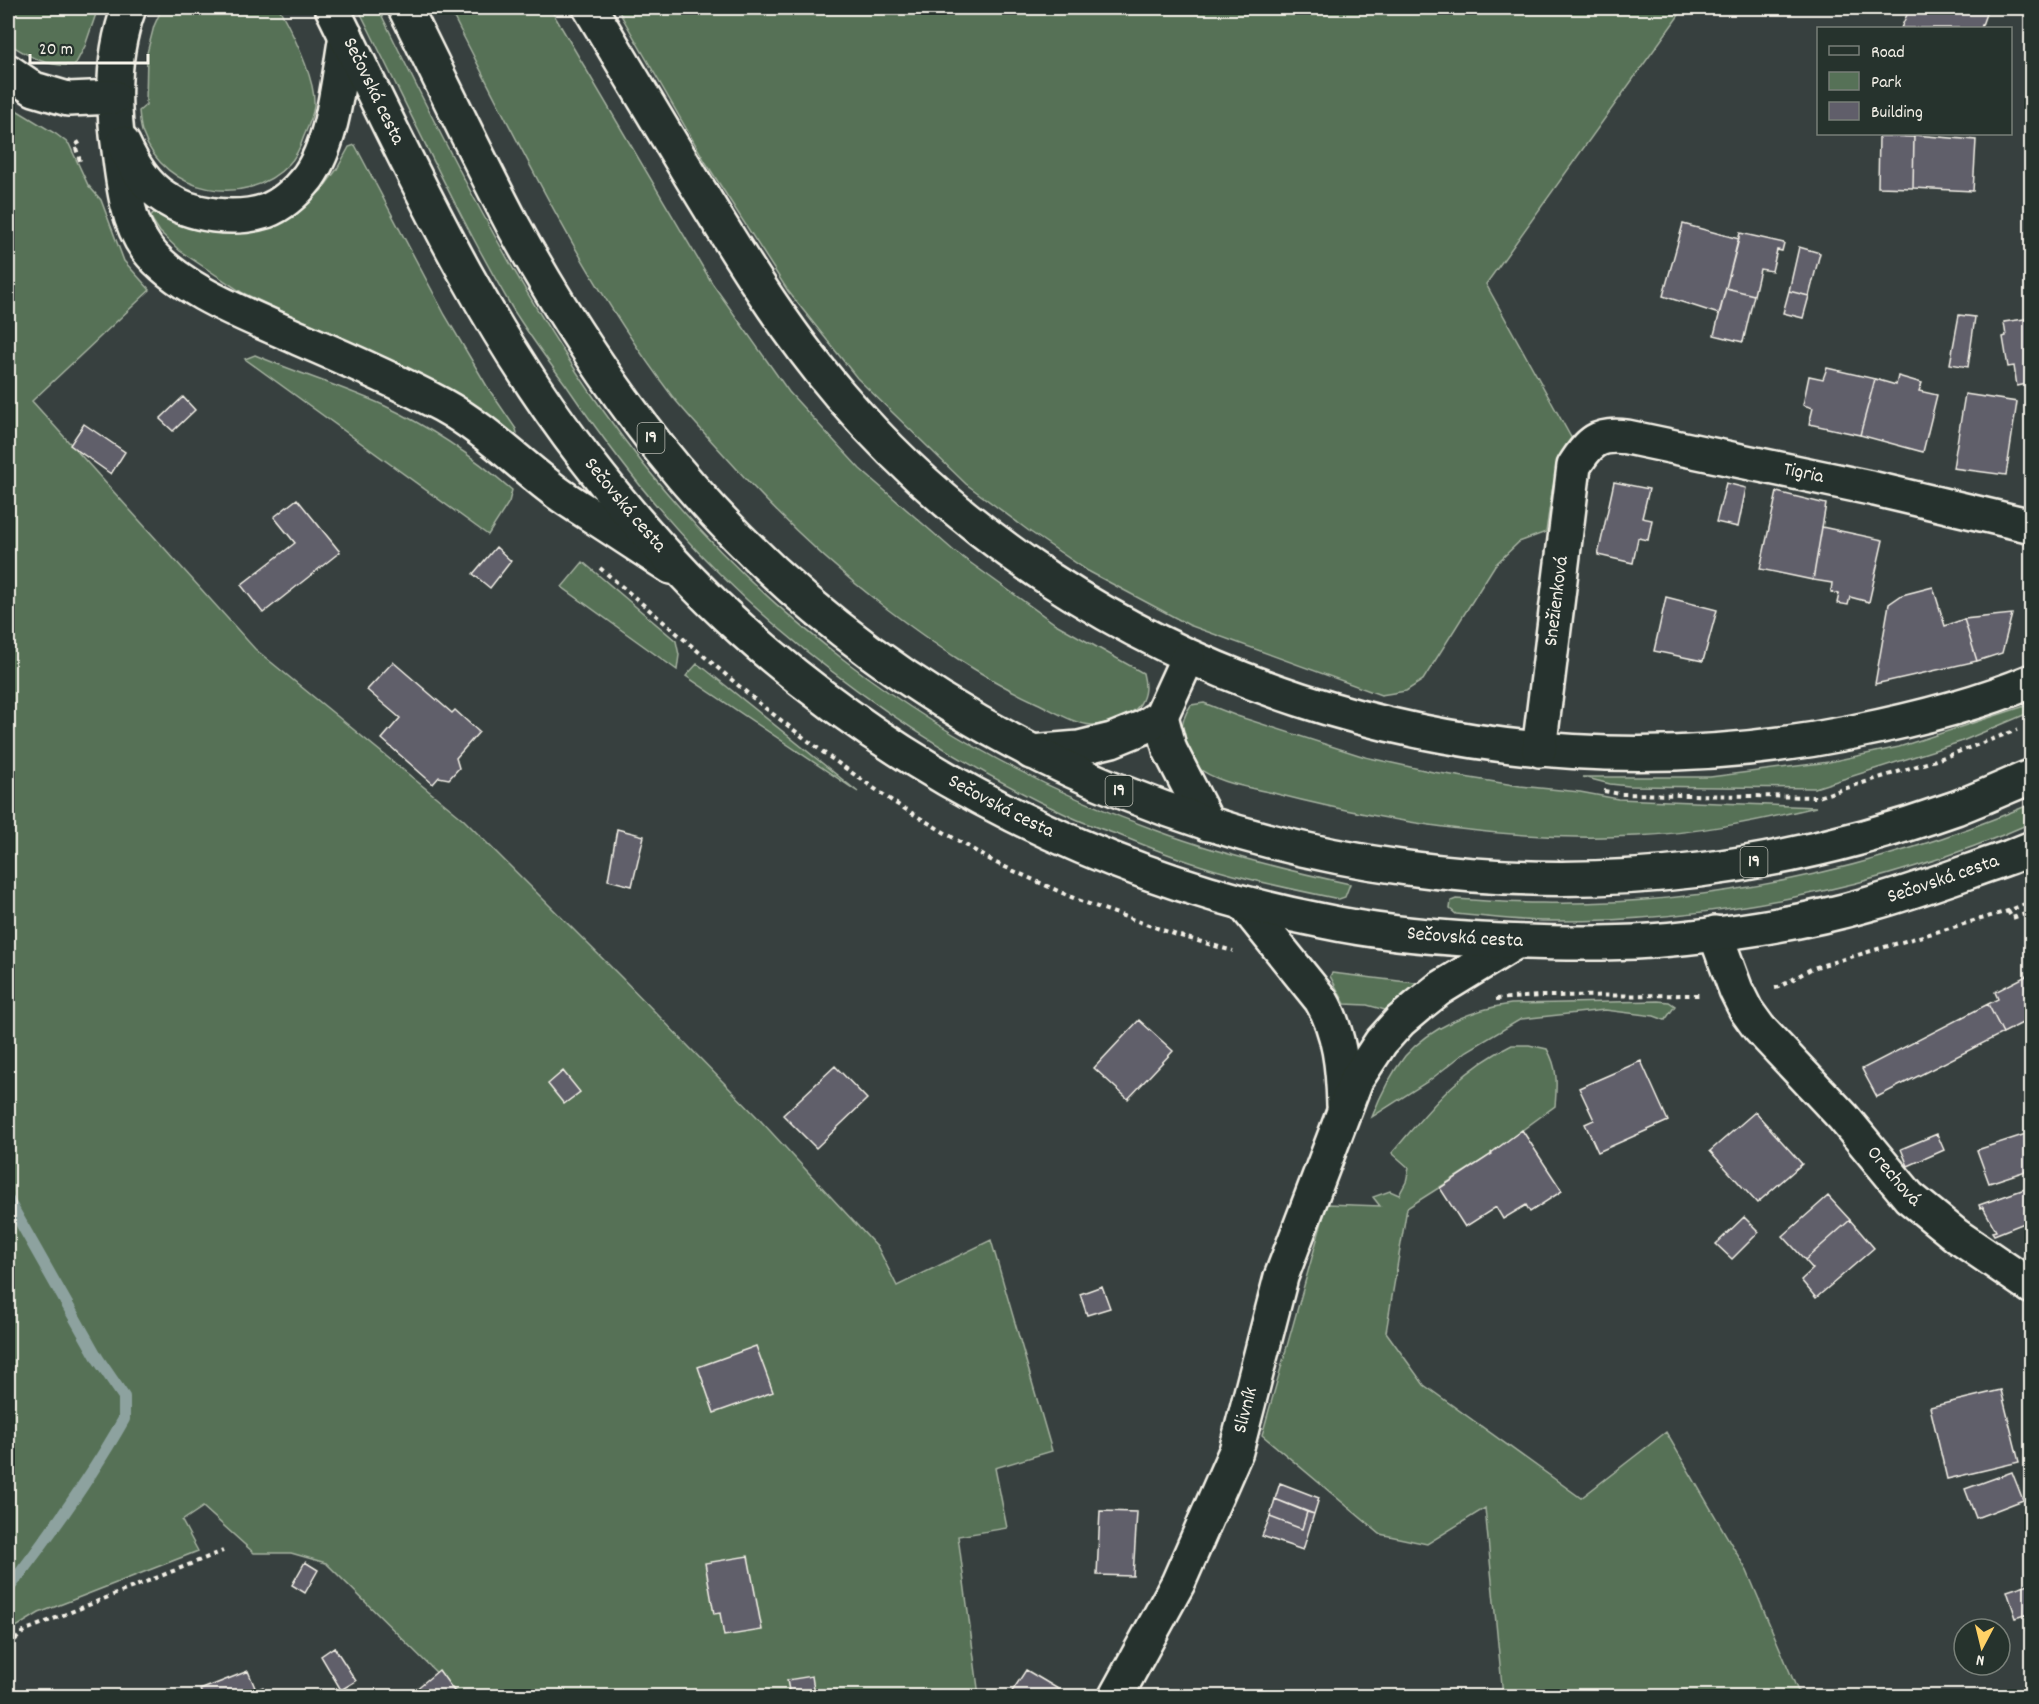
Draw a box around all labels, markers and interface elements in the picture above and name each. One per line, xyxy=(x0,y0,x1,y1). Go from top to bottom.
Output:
scale bar xyxy=(30,27,148,65)
legend xyxy=(1817,27,2012,135)
street label: Sečovská cesta xyxy=(335,33,411,150)
text: 20 m xyxy=(39,38,73,63)
text: Road xyxy=(1871,41,1905,66)
text: Park xyxy=(1871,71,1902,96)
text: Building xyxy=(1871,101,1923,126)
road number: 19 xyxy=(638,423,664,453)
street label: Sečovská cesta xyxy=(576,452,673,560)
street label: Tigria xyxy=(1780,456,1827,492)
street label: Snežienková xyxy=(1538,554,1577,648)
street label: Sečovská cesta xyxy=(942,768,1059,847)
road number: 19 xyxy=(1106,776,1132,806)
road number: 19 xyxy=(1740,847,1768,877)
street label: Sečovská cesta xyxy=(1884,848,2003,912)
street label: Sečovská cesta xyxy=(1405,920,1524,956)
street label: Orechová xyxy=(1859,1141,1926,1215)
street label: Slivník xyxy=(1227,1384,1266,1437)
north arrow xyxy=(1952,1617,2012,1677)
text: N xyxy=(1975,1647,1986,1671)

